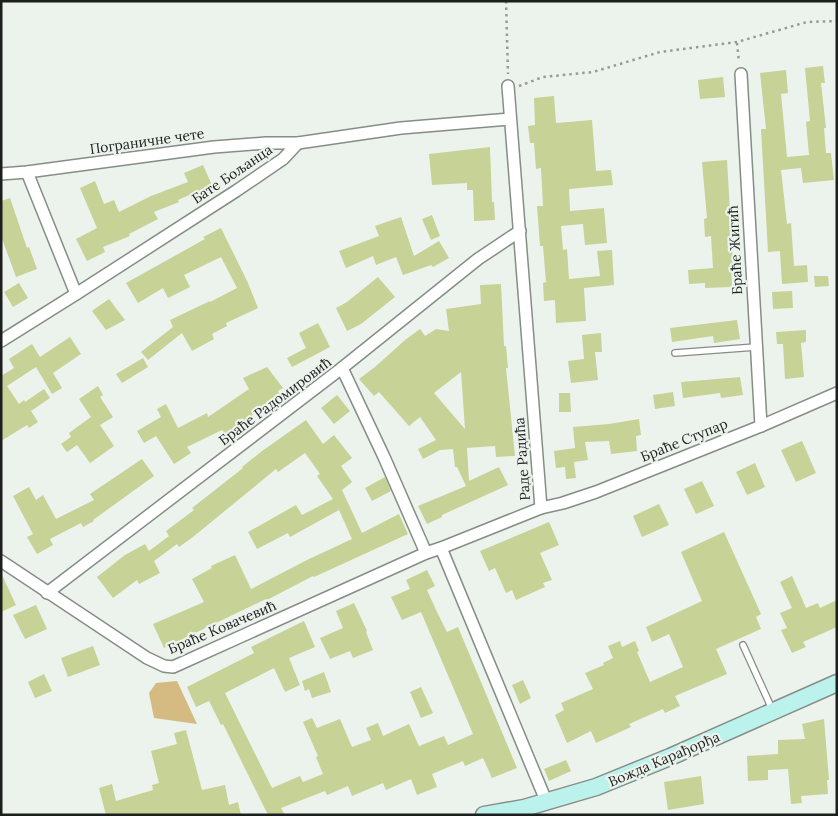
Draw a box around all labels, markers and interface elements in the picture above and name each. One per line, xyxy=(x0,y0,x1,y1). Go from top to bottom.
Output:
street label: Пограничне чете xyxy=(89,124,206,158)
street label: Бате Бољанца xyxy=(188,140,276,208)
street label: Браће Жигић xyxy=(724,205,746,295)
street label: Браће Радомировић xyxy=(215,353,335,449)
street label: Браће Ступар xyxy=(638,414,730,466)
street label: Раде Радића xyxy=(510,417,534,501)
street label: Браће Ковачевић xyxy=(165,596,279,658)
street label: Вожда Карађорђа xyxy=(606,727,722,791)

